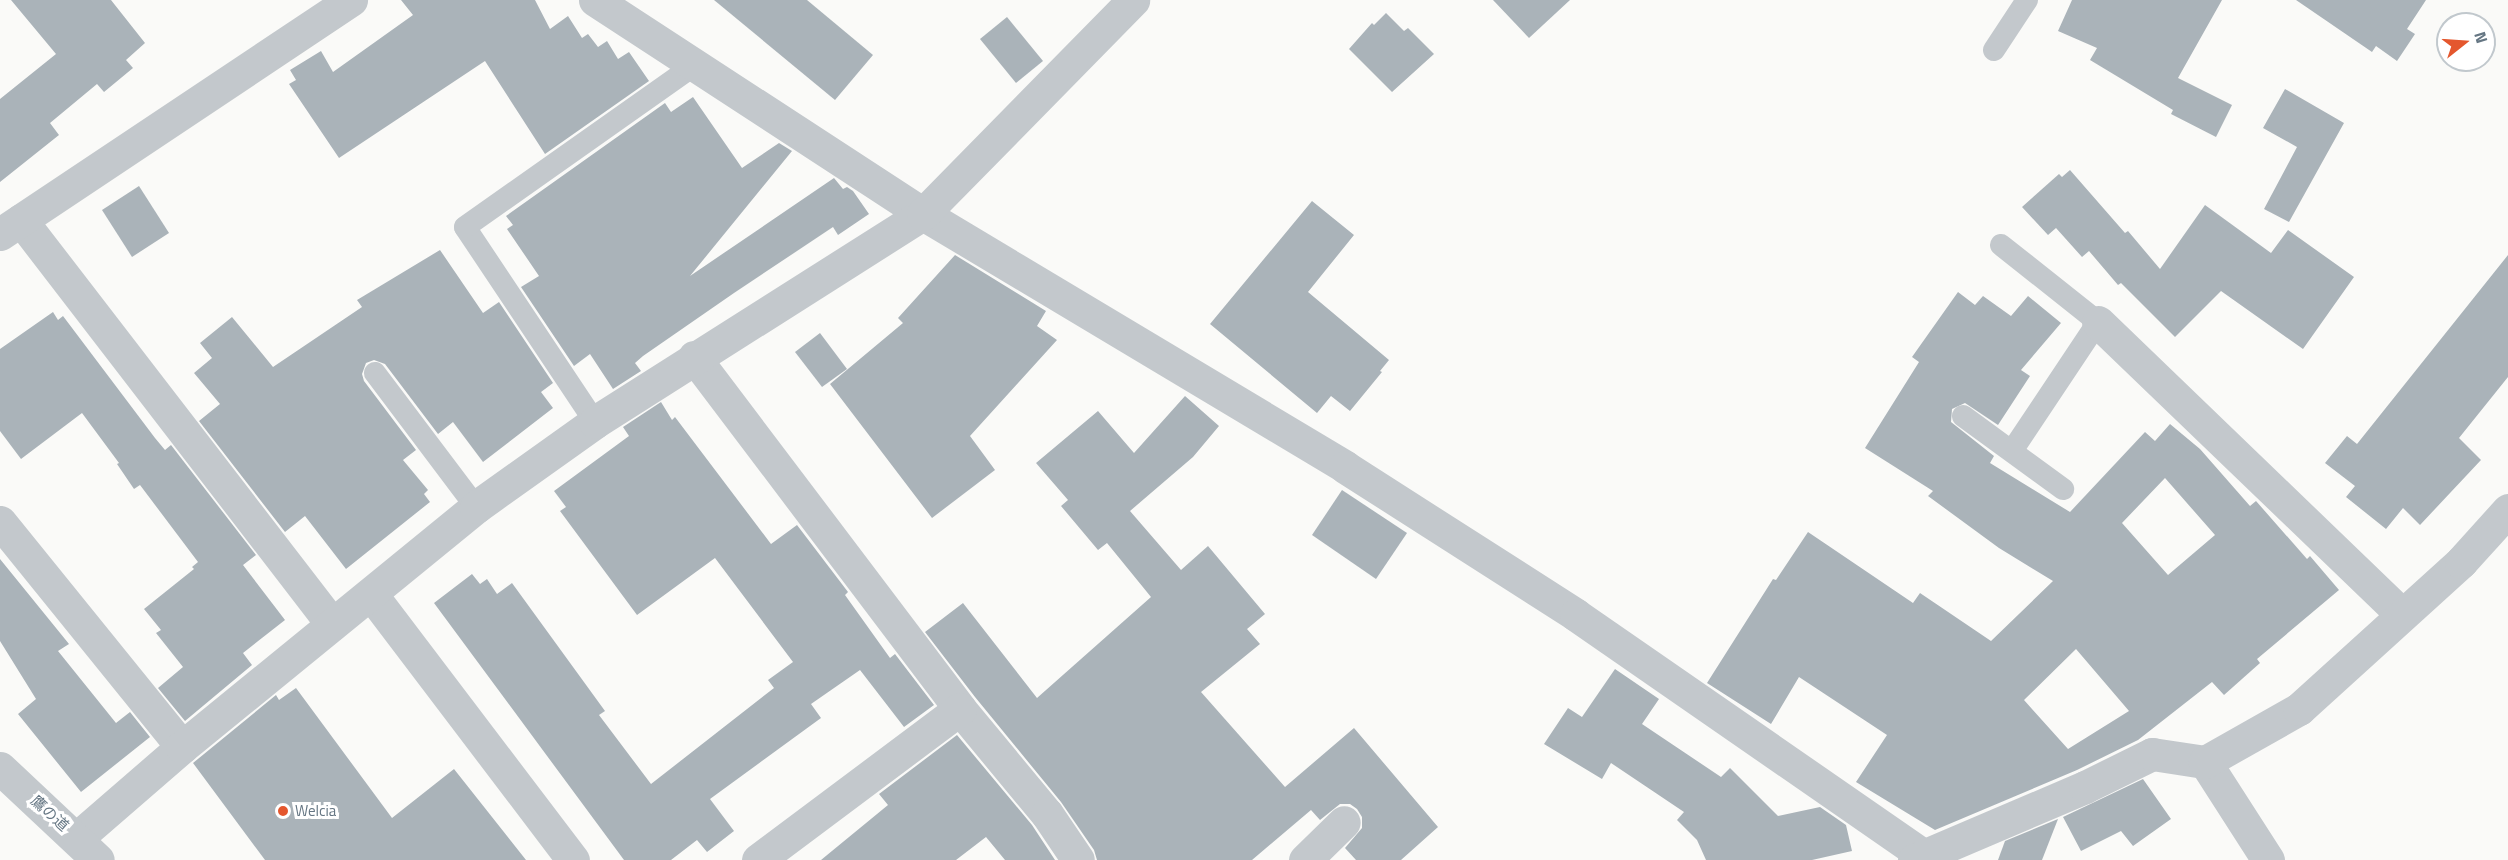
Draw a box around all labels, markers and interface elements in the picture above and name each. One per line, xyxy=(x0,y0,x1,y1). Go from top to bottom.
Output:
north arrow xyxy=(2436,12,2496,72)
text: N xyxy=(2468,29,2494,46)
street label: 鷹の道 xyxy=(27,791,73,835)
place label: Welcia xyxy=(295,802,336,820)
marker: Welcia xyxy=(276,804,290,818)

